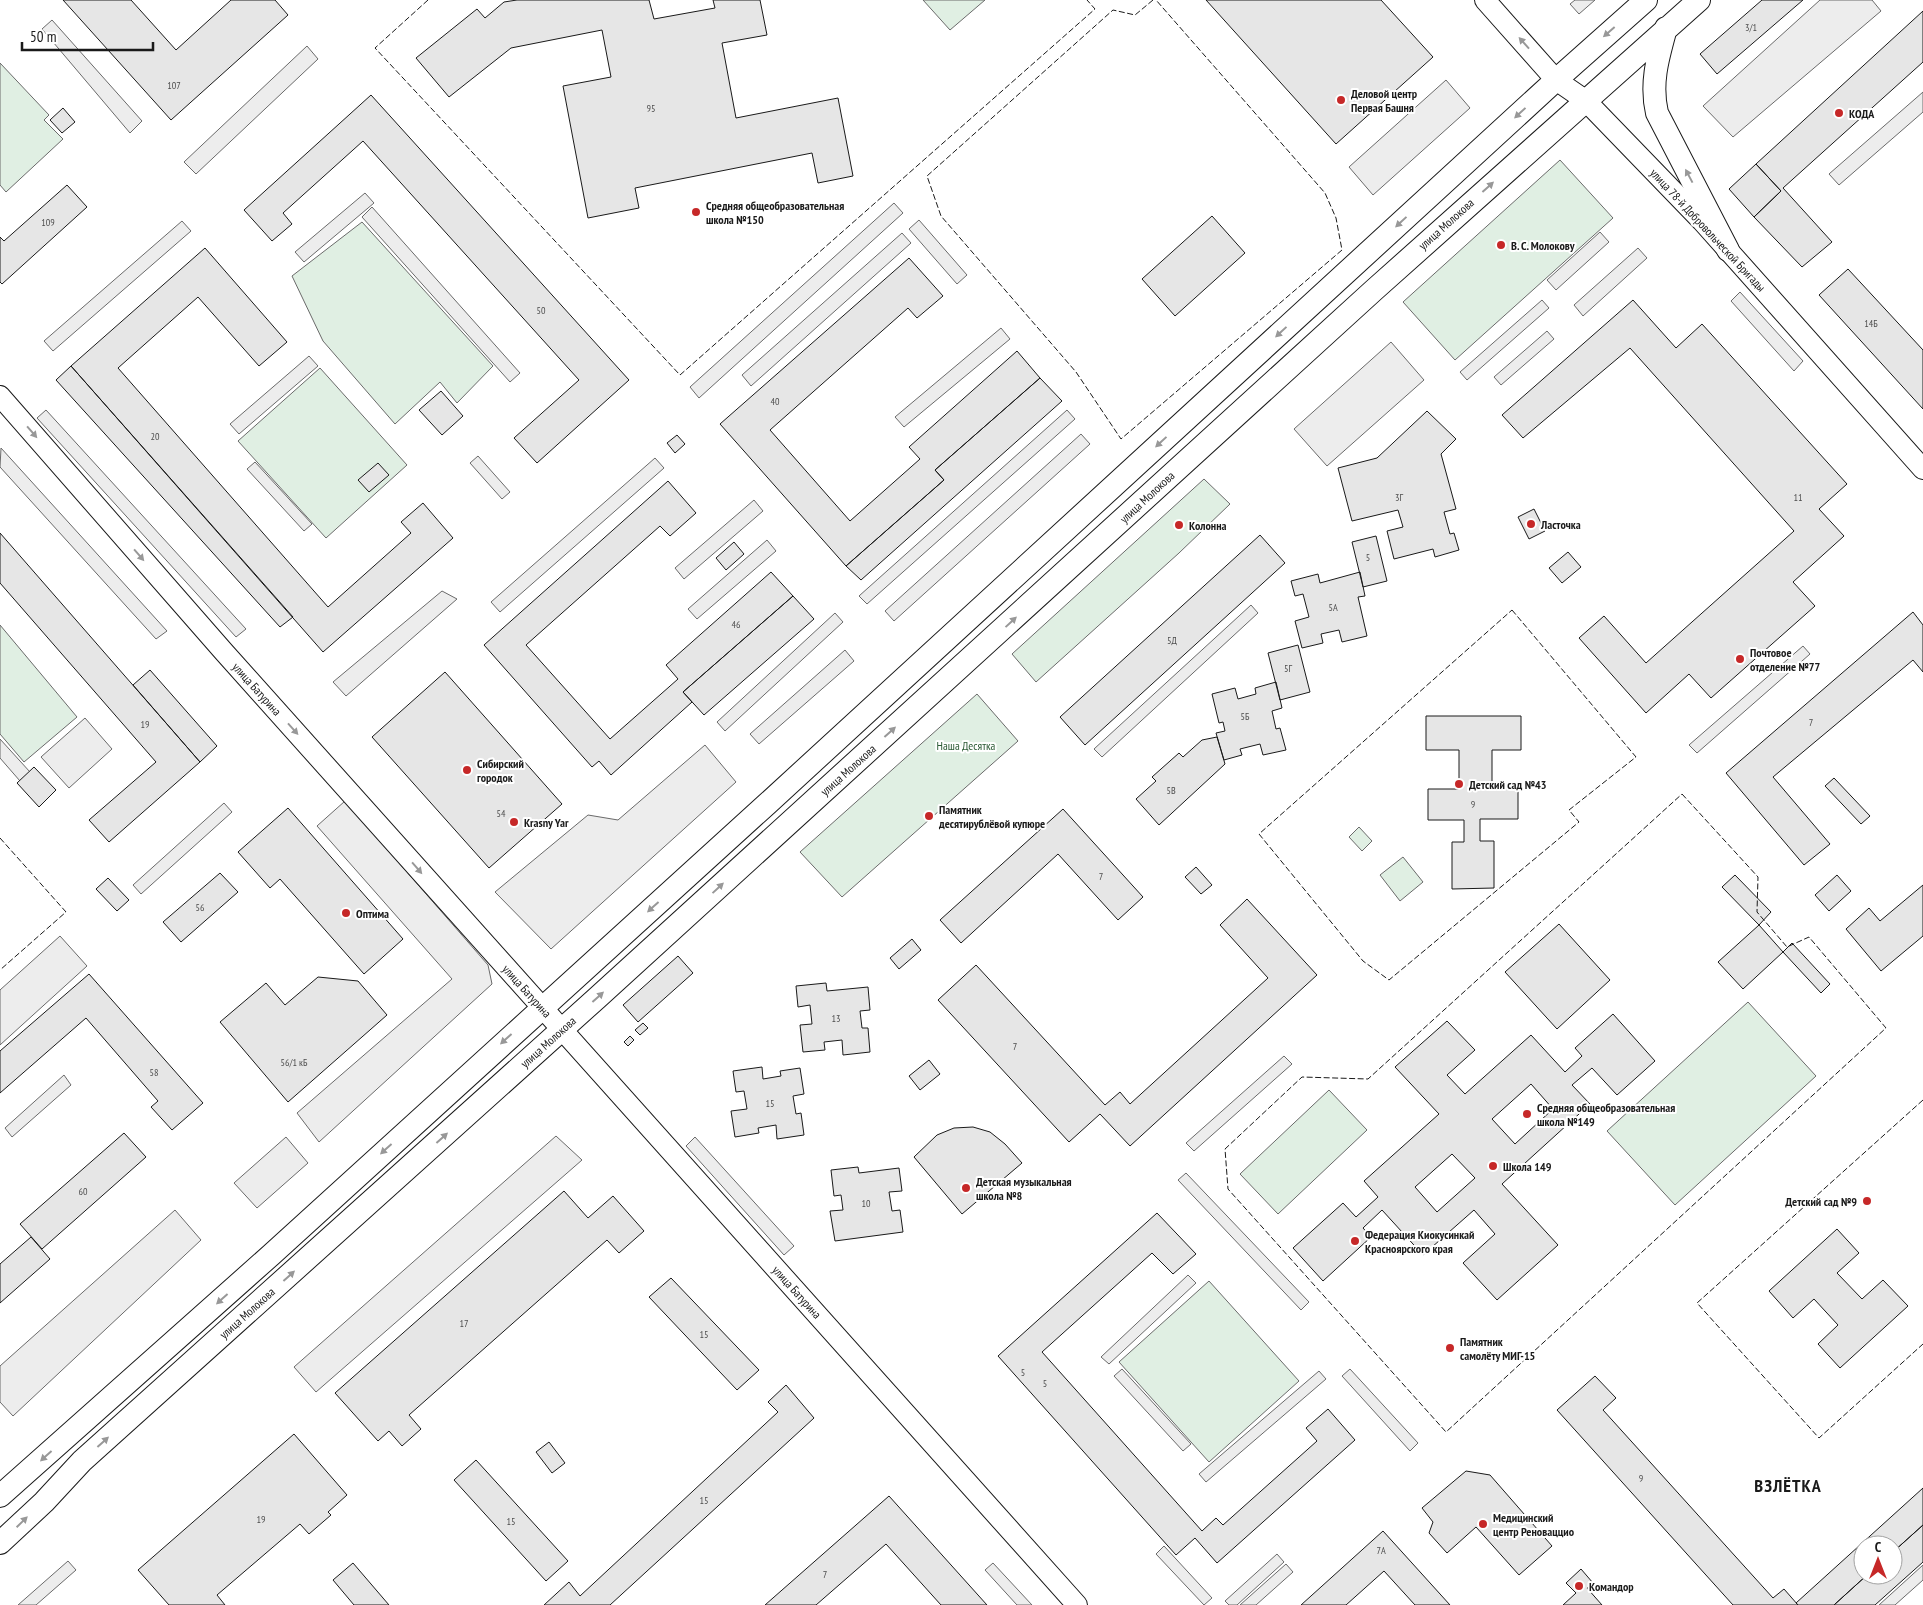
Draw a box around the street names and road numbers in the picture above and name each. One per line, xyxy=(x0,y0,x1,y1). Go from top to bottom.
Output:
street label: улица 78-й Добровольческой Бригады xyxy=(1647,165,1769,295)
street label: улица Молокова xyxy=(1415,195,1477,253)
street label: улица Молокова xyxy=(1116,468,1178,526)
street label: улица Батурина xyxy=(229,659,285,719)
street label: улица Молокова xyxy=(817,741,879,799)
street label: улица Батурина xyxy=(499,961,555,1021)
street label: улица Молокова xyxy=(517,1013,579,1071)
street label: улица Батурина xyxy=(769,1262,825,1322)
street label: улица Молокова xyxy=(216,1284,278,1342)

